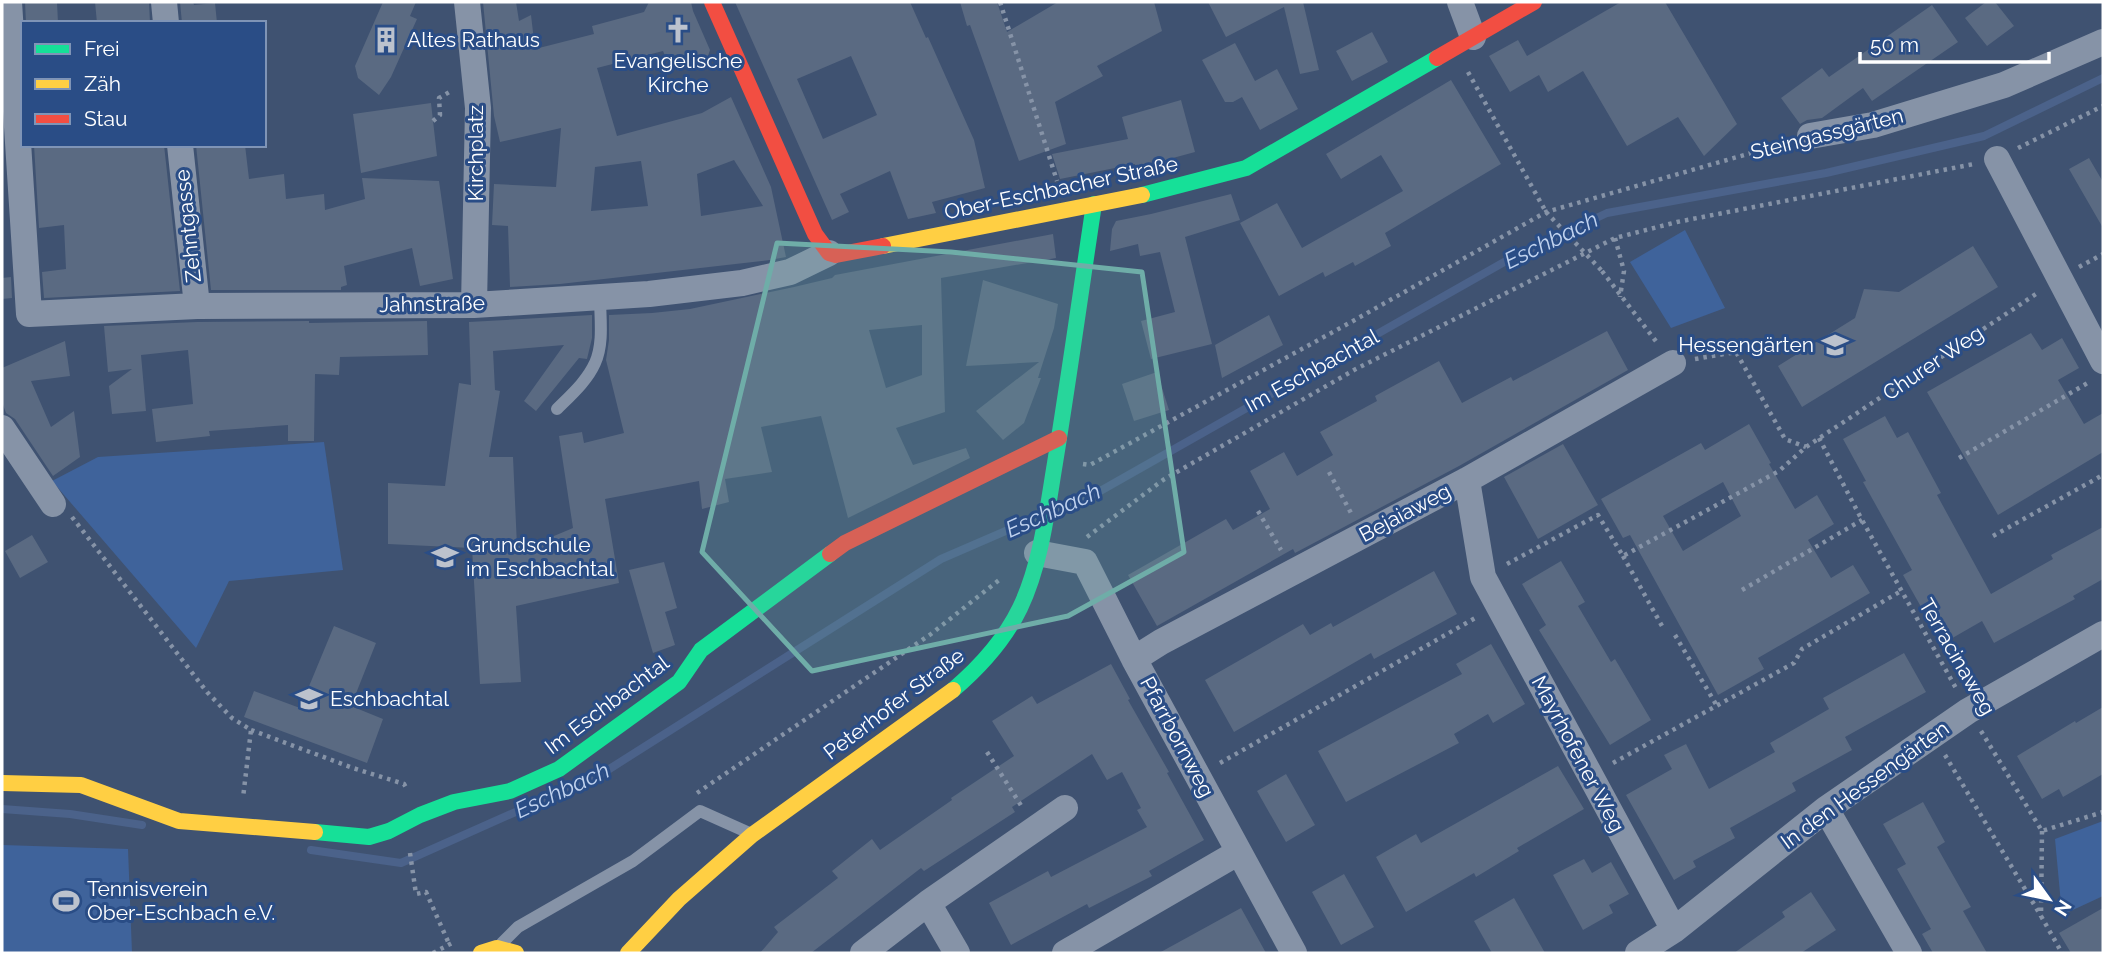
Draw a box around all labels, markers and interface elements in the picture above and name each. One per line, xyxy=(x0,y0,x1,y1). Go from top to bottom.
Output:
church icon: Evangelische Kirche xyxy=(663,15,693,45)
legend xyxy=(21,21,266,147)
scale bar xyxy=(1860,21,2049,65)
building icon: Altes Rathaus xyxy=(371,25,401,55)
place label: Altes Rathaus xyxy=(407,27,540,52)
text: 50 m xyxy=(1870,32,1919,57)
text: Frei xyxy=(84,36,120,61)
place label: Evangelische Kirche xyxy=(614,48,742,97)
text: Zäh xyxy=(84,71,121,96)
street label: Steingassgärten xyxy=(1748,102,1906,165)
street label: Kirchplatz xyxy=(463,105,488,201)
text: Stau xyxy=(84,106,128,131)
street label: Ober-Eschbacher Straße xyxy=(942,151,1180,225)
street label: Zehntgasse xyxy=(169,168,206,284)
water label: Eschbach xyxy=(1499,205,1602,274)
street label: Jahnstraße xyxy=(379,290,485,317)
street label: Churer Weg xyxy=(1878,320,1988,405)
street label: Im Eschbachtal xyxy=(1241,323,1383,418)
school or university icon: Hessengärten xyxy=(1820,330,1850,360)
place label: Hessengärten xyxy=(1678,332,1814,357)
water label: Eschbach xyxy=(1001,477,1105,542)
street label: Bejaiaweg xyxy=(1355,478,1455,547)
place label: Grundschule im Eschbachtal xyxy=(466,532,614,581)
school or university icon: Grundschule im Eschbachtal xyxy=(430,542,460,572)
street label: Terracinaweg xyxy=(1914,594,2001,719)
street label: Peterhofer Straße xyxy=(818,643,969,765)
street label: Im Eschbachtal xyxy=(540,650,674,759)
street label: Mayrhofener Weg xyxy=(1527,671,1630,836)
street label: Pfarrbornweg xyxy=(1135,672,1220,801)
school or university icon: Eschbachtal xyxy=(294,684,324,714)
place label: Eschbachtal xyxy=(330,686,449,711)
street label: In den Hessengärten xyxy=(1776,715,1954,854)
water label: Eschbach xyxy=(510,756,613,823)
north arrow xyxy=(2014,864,2084,934)
place label: Tennisverein Ober-Eschbach e.V. xyxy=(87,876,275,925)
sports icon: Tennisverein Ober-Eschbach e.V. xyxy=(51,886,81,916)
text: N xyxy=(2050,896,2076,920)

